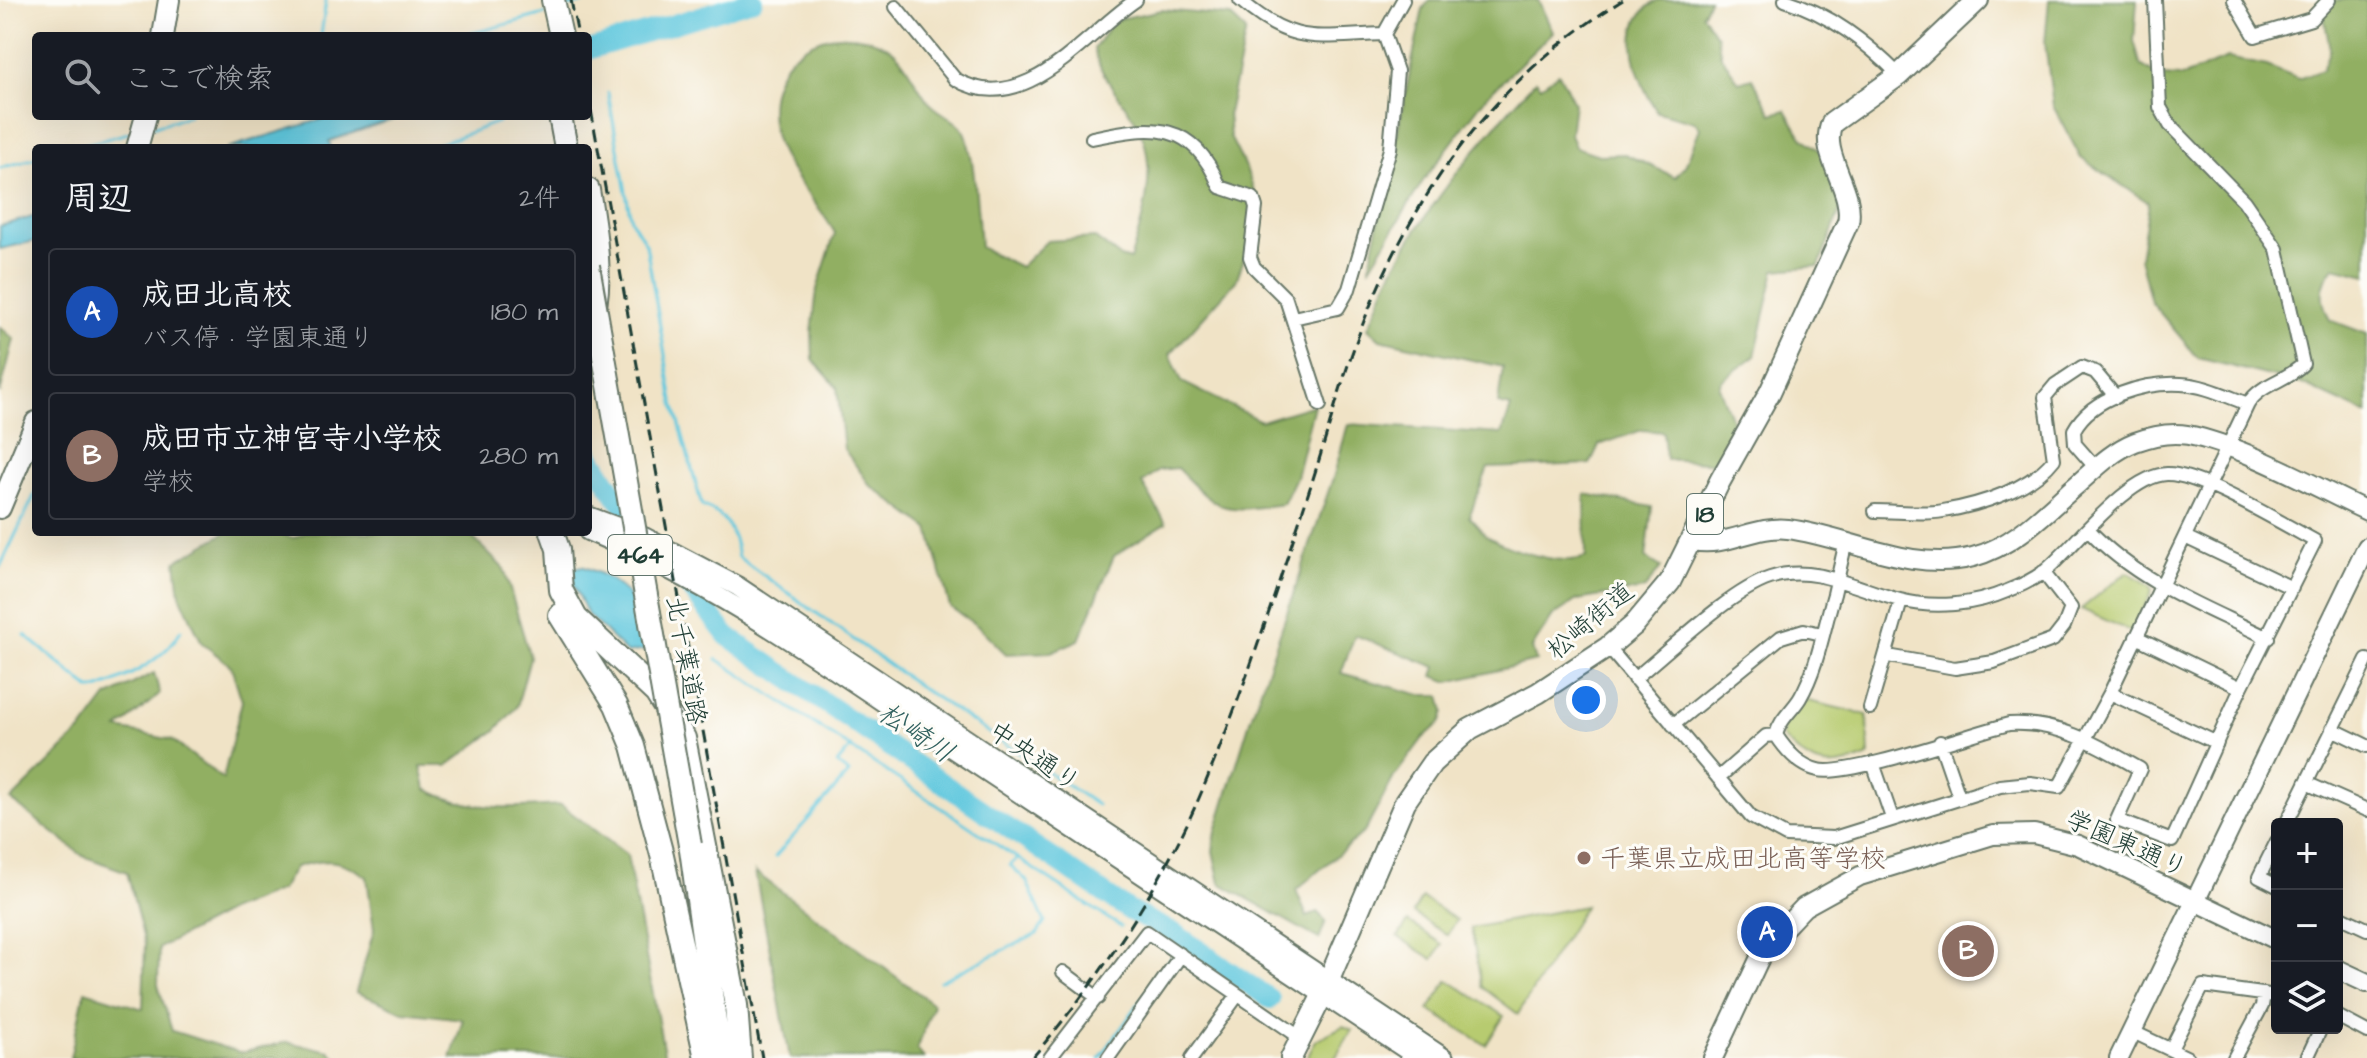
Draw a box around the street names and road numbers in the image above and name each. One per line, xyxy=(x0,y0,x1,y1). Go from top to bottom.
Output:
road number: 18 xyxy=(1687,494,1723,534)
road number: 464 xyxy=(608,535,672,575)
street label: 松崎街道 xyxy=(1539,574,1642,668)
street label: 北千葉道路 xyxy=(657,593,715,727)
street label: 中央通り xyxy=(981,713,1088,801)
street label: 学園東通り xyxy=(2060,801,2193,887)

